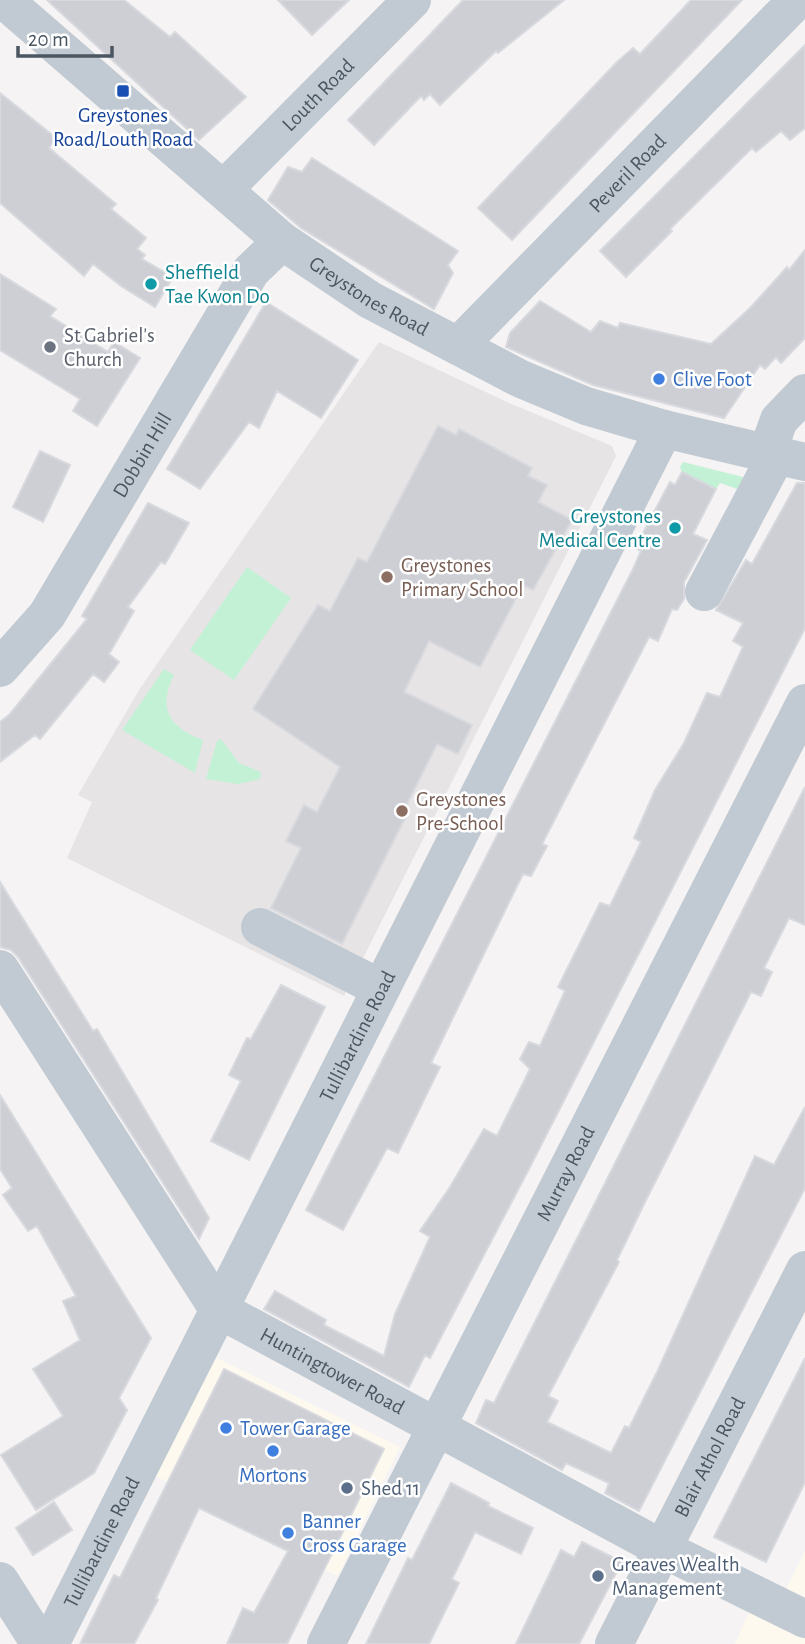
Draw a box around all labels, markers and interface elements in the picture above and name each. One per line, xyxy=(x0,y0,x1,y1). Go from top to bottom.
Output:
scale bar xyxy=(18,14,112,58)
text: 20 m xyxy=(28,29,69,50)
street label: Louth Road xyxy=(278,54,358,135)
marker: Greystones Road/Louth Road xyxy=(115,83,131,99)
place label: Greystones Road/Louth Road xyxy=(53,105,193,150)
street label: Peveril Road xyxy=(585,130,670,216)
street label: Greystones Road xyxy=(306,252,432,339)
place label: Sheffield Tae Kwon Do xyxy=(165,262,270,307)
marker: Sheffield Tae Kwon Do xyxy=(143,276,159,292)
place label: St Gabriel's Church xyxy=(64,325,155,370)
marker: St Gabriel's Church xyxy=(42,339,58,355)
place label: Clive Foot xyxy=(673,369,752,390)
marker: Clive Foot xyxy=(651,371,667,387)
street label: Dobbin Hill xyxy=(109,409,175,501)
place label: Greystones Medical Centre xyxy=(539,506,661,551)
marker: Greystones Medical Centre xyxy=(667,520,683,536)
place label: Greystones Primary School xyxy=(401,555,524,600)
marker: Greystones Primary School xyxy=(379,569,395,585)
place label: Greystones Pre-School xyxy=(416,789,506,834)
marker: Greystones Pre-School xyxy=(394,803,410,819)
street label: Tullibardine Road xyxy=(315,967,399,1105)
street label: Murray Road xyxy=(533,1122,598,1224)
street label: Huntingtower Road xyxy=(257,1323,408,1418)
street label: Blair Athol Road xyxy=(670,1393,749,1520)
place label: Tower Garage xyxy=(240,1418,351,1439)
marker: Tower Garage xyxy=(218,1420,234,1436)
marker: Mortons xyxy=(265,1443,281,1459)
place label: Mortons xyxy=(239,1465,307,1486)
street label: Tullibardine Road xyxy=(60,1473,143,1611)
place label: Shed 11 xyxy=(361,1478,420,1499)
marker: Shed 11 xyxy=(339,1480,355,1496)
place label: Banner Cross Garage xyxy=(302,1511,407,1556)
marker: Banner Cross Garage xyxy=(280,1525,296,1541)
place label: Greaves Wealth Management xyxy=(612,1554,740,1599)
marker: Greaves Wealth Management xyxy=(590,1568,606,1584)

